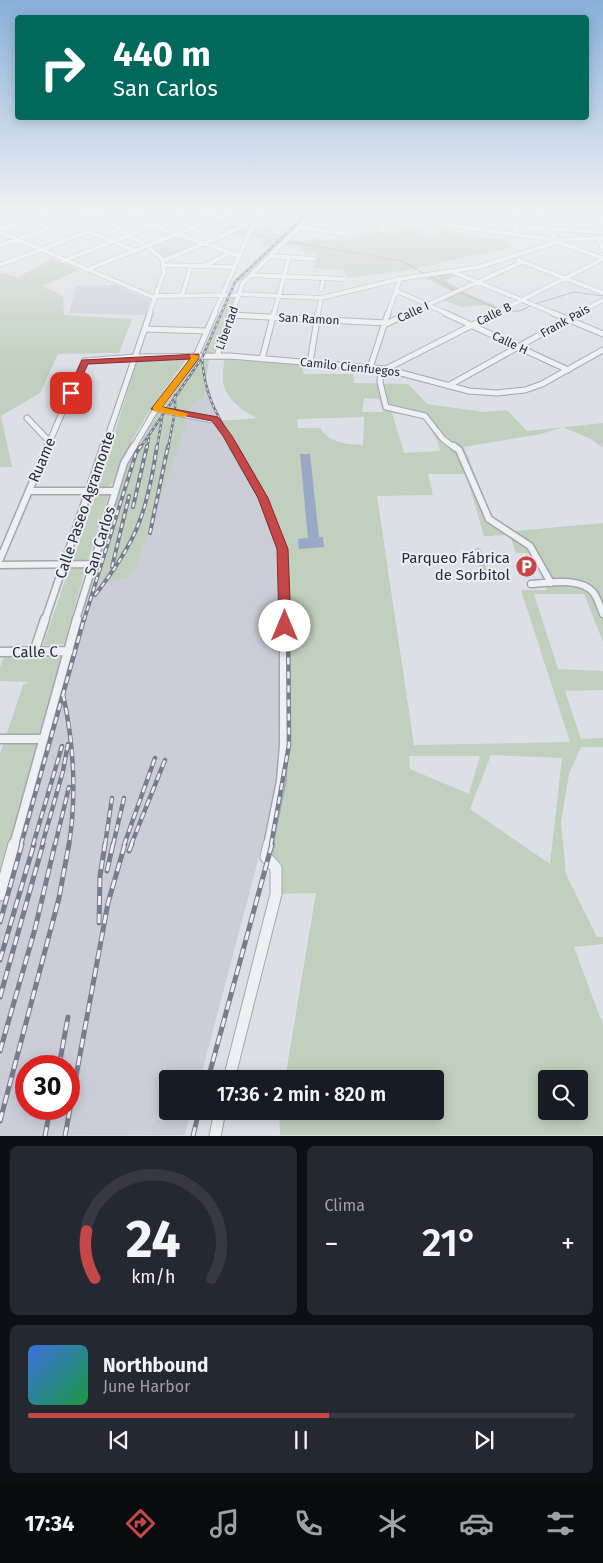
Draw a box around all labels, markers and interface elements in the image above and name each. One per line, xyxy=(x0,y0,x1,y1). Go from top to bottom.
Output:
text: 440 m xyxy=(113,33,211,75)
icon: right xyxy=(30,35,95,100)
text: San Carlos xyxy=(113,75,218,102)
street label: Calle I xyxy=(395,299,431,325)
street label: Calle B xyxy=(474,300,514,328)
street label: Frank Pais xyxy=(538,302,593,340)
street label: Libertad xyxy=(213,304,241,352)
street label: San Ramon xyxy=(278,310,340,328)
street label: Calle H xyxy=(490,329,530,357)
street label: Camilo Cienfuegos xyxy=(299,355,401,379)
pin xyxy=(50,372,92,414)
icon: arrive xyxy=(57,379,85,407)
street label: Calle Paseo Agramonte xyxy=(51,429,119,581)
street label: Ruame xyxy=(25,435,59,485)
street label: San Carlos xyxy=(81,504,119,578)
place label: Parqueo Fábrica de Sorbitol xyxy=(401,549,511,584)
parking icon: Parqueo Fábrica de Sorbitol xyxy=(514,555,538,579)
position arrow xyxy=(258,599,310,651)
street label: Calle C xyxy=(12,643,59,661)
speed limit sign: 30 xyxy=(15,1055,80,1120)
map controls xyxy=(538,1070,588,1120)
button: search xyxy=(538,1070,588,1120)
text: 17:36 · 2 min · 820 m xyxy=(217,1083,386,1106)
text: Clima xyxy=(325,1196,365,1215)
text: 24 xyxy=(126,1208,181,1271)
text: 21° xyxy=(422,1220,478,1266)
text: − xyxy=(325,1227,339,1260)
text: + xyxy=(561,1227,575,1260)
text: km/h xyxy=(131,1266,175,1288)
text: Northbound xyxy=(103,1354,208,1377)
text: June Harbor xyxy=(103,1377,190,1396)
icon: previous xyxy=(105,1426,133,1454)
icon: pause xyxy=(287,1426,315,1454)
icon: next xyxy=(470,1426,498,1454)
icon: directions xyxy=(123,1506,158,1541)
icon: music xyxy=(207,1506,242,1541)
icon: phone xyxy=(291,1506,326,1541)
icon: climate xyxy=(375,1506,410,1541)
icon: car xyxy=(459,1506,494,1541)
icon: filters xyxy=(543,1506,578,1541)
text: 17:34 xyxy=(25,1510,74,1537)

